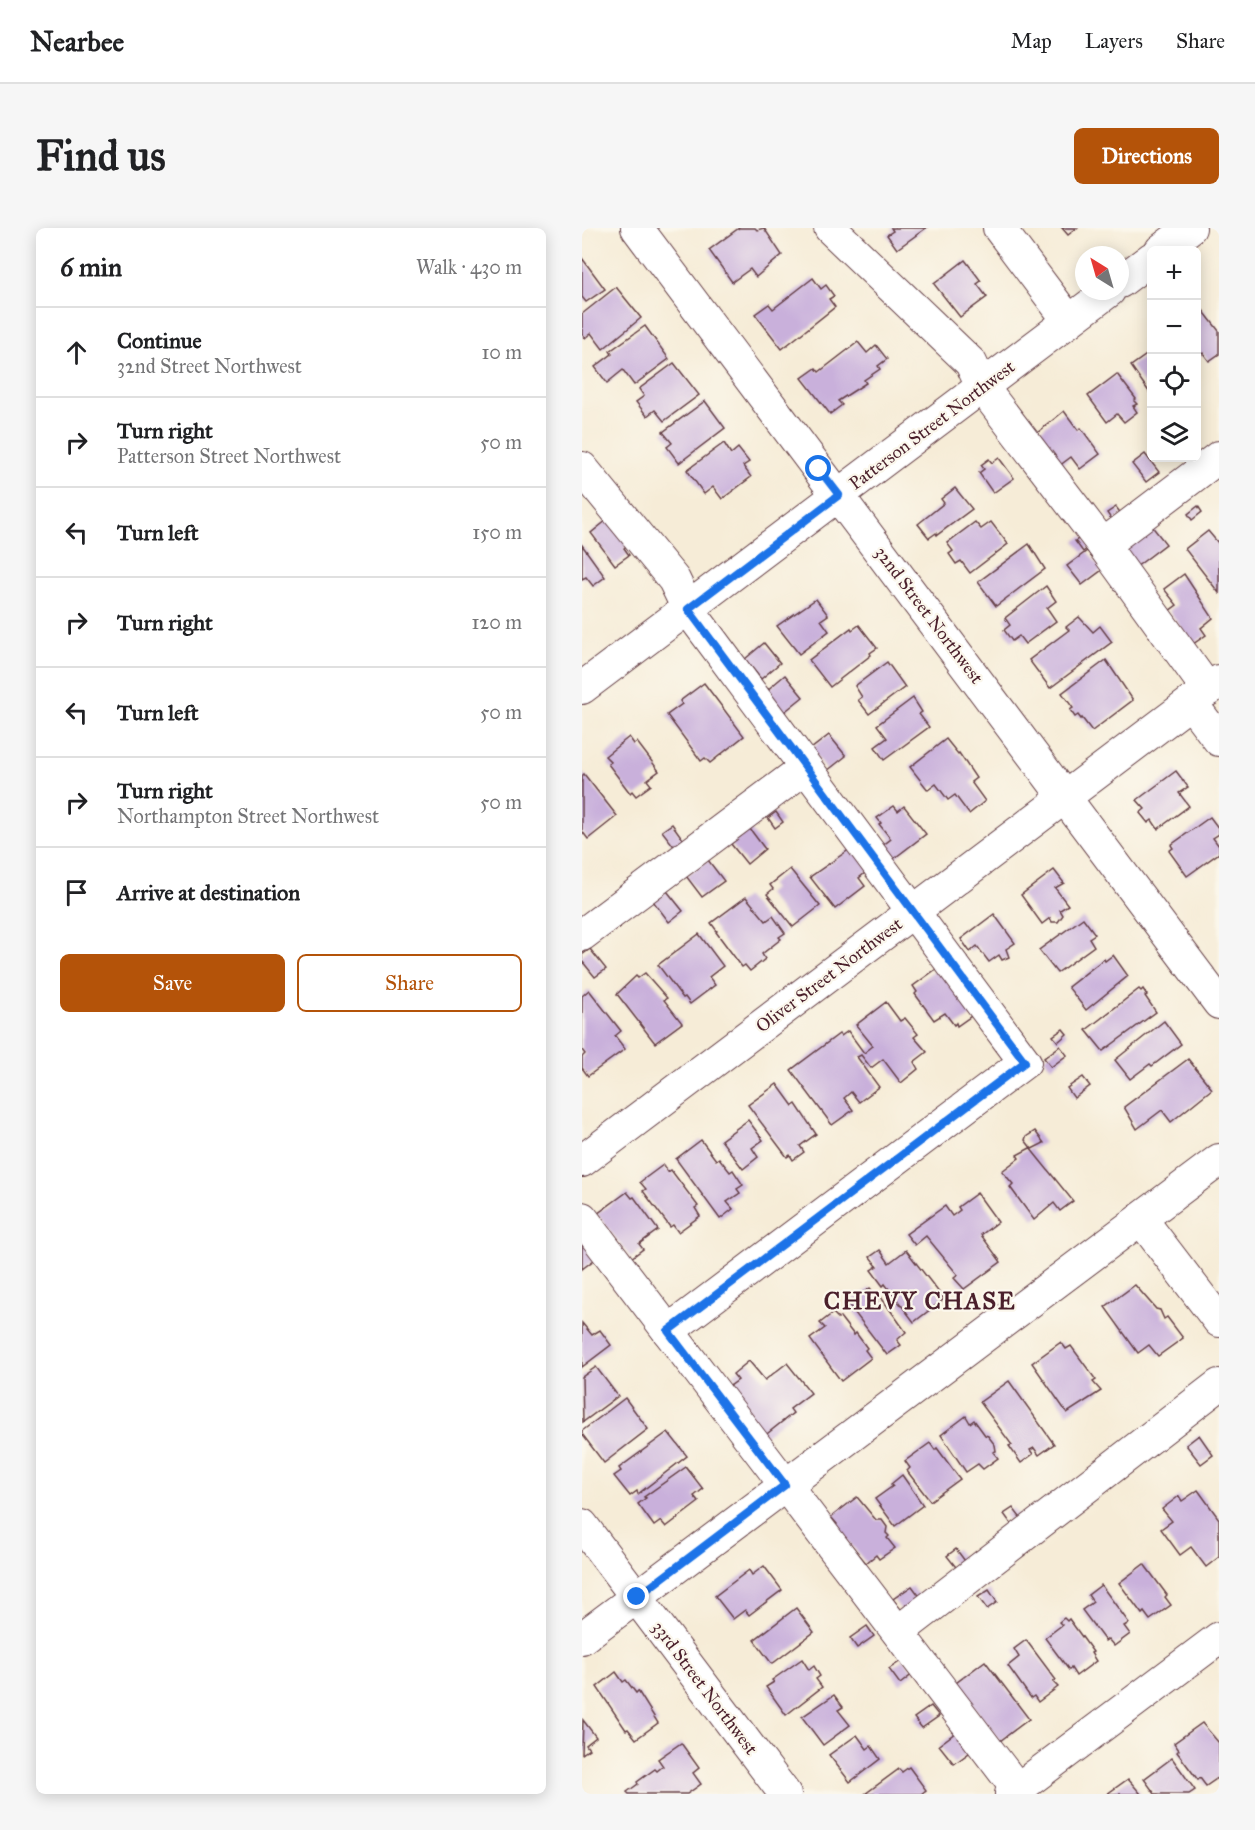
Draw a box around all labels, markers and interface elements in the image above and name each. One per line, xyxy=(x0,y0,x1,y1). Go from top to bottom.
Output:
text: Nearbee xyxy=(30,24,124,59)
text: Map xyxy=(1011,28,1052,54)
text: Layers xyxy=(1085,28,1143,54)
text: Share xyxy=(1176,28,1225,54)
button: Directions xyxy=(1074,128,1219,184)
text: Find us xyxy=(36,130,166,182)
north arrow xyxy=(1075,246,1129,300)
map controls xyxy=(1147,246,1201,462)
button: + xyxy=(1147,246,1201,300)
text: 6 min xyxy=(60,251,122,283)
text: Walk · 430 m xyxy=(416,255,522,279)
button: − xyxy=(1147,300,1201,354)
text: Continue xyxy=(117,327,202,354)
icon: ahead xyxy=(60,336,93,369)
text: 10 m xyxy=(481,340,522,364)
text: 32nd Street Northwest xyxy=(117,354,302,378)
button: locate xyxy=(1147,354,1201,408)
street label: Patterson Street Northwest xyxy=(845,355,1020,494)
button: layers xyxy=(1147,408,1201,462)
text: Turn right xyxy=(117,417,213,444)
icon: right xyxy=(60,426,93,459)
text: 50 m xyxy=(480,430,522,454)
text: Patterson Street Northwest xyxy=(117,444,341,468)
route start xyxy=(805,455,831,481)
icon: left xyxy=(60,516,93,549)
text: Turn left xyxy=(117,519,199,546)
text: 150 m xyxy=(472,520,522,544)
street label: 32nd Street Northwest xyxy=(870,542,988,689)
icon: right xyxy=(60,606,93,639)
text: Turn right xyxy=(117,609,213,636)
text: 120 m xyxy=(471,610,522,634)
icon: left xyxy=(60,696,93,729)
text: Turn left xyxy=(117,699,199,726)
text: 50 m xyxy=(480,700,522,724)
text: Turn right xyxy=(117,777,213,804)
icon: right xyxy=(60,786,93,819)
text: 50 m xyxy=(480,790,522,814)
text: Northampton Street Northwest xyxy=(117,804,379,828)
icon: arrive xyxy=(60,876,93,909)
text: Arrive at destination xyxy=(117,879,300,906)
street label: Oliver Street Northwest xyxy=(751,912,907,1037)
button: Save xyxy=(60,954,285,1012)
button: Share xyxy=(297,954,522,1012)
district label: CHEVY CHASE xyxy=(824,1286,1016,1316)
route end xyxy=(623,1583,649,1609)
street label: 33rd Street Northwest xyxy=(648,1617,763,1760)

